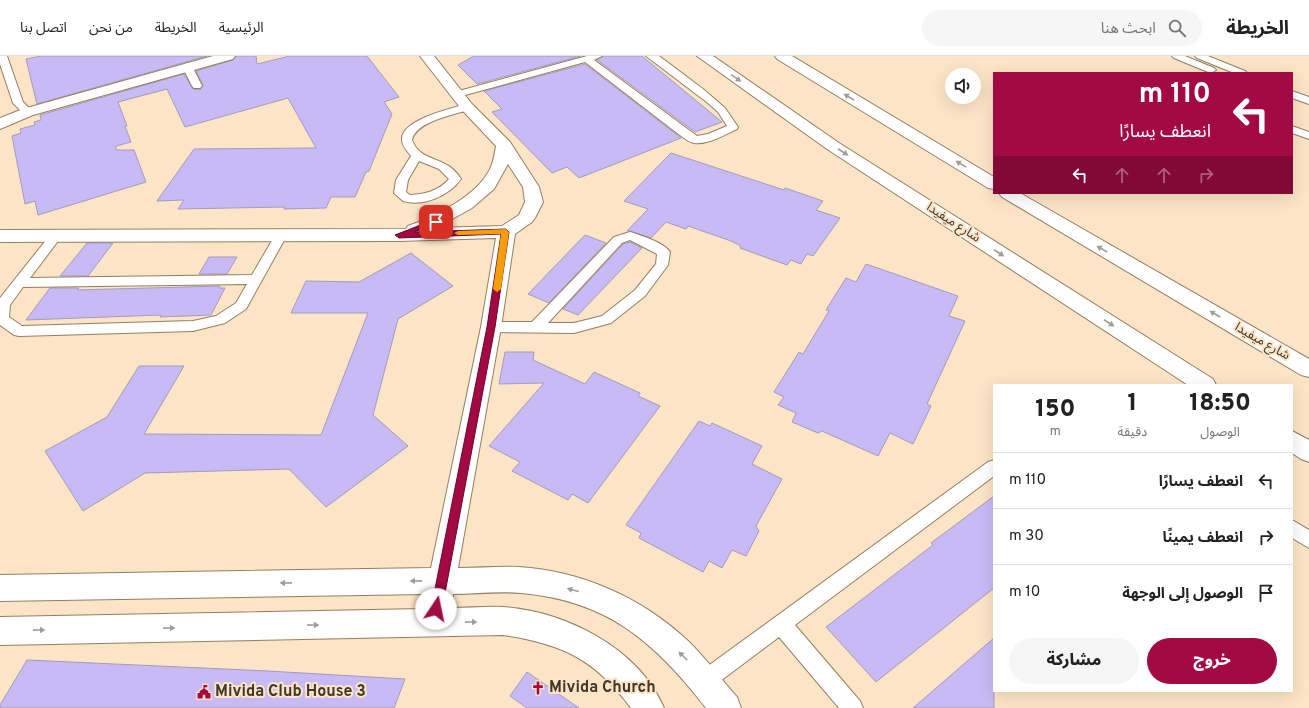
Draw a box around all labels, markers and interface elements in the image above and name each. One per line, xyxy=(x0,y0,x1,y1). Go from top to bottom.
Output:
search box xyxy=(922,10,1202,46)
icon: search xyxy=(1166,17,1188,39)
text: الخريطة xyxy=(1226,17,1289,41)
text: اتصل بنا xyxy=(20,20,67,37)
text: من نحن xyxy=(89,20,133,37)
text: الخريطة xyxy=(155,20,197,37)
text: الرئيسية xyxy=(219,20,264,37)
text: ابحث هنا xyxy=(1101,20,1156,39)
map controls xyxy=(945,68,981,104)
button: sound xyxy=(945,68,981,104)
one-way arrow xyxy=(731,74,741,82)
text: 110 m xyxy=(1139,77,1211,113)
icon: left xyxy=(1225,88,1277,140)
one-way arrow xyxy=(843,93,855,100)
text: انعطف يسارًا xyxy=(1119,121,1211,144)
one-way arrow xyxy=(837,149,849,156)
one-way arrow xyxy=(955,161,967,168)
icon: left xyxy=(1069,164,1091,186)
icon: ahead xyxy=(1111,164,1133,186)
icon: ahead xyxy=(1153,164,1175,186)
icon: right xyxy=(1195,164,1217,186)
street label: شارع ميفيدا xyxy=(922,200,983,247)
pin xyxy=(419,205,453,239)
icon: arrive xyxy=(425,211,447,233)
one-way arrow xyxy=(1097,245,1108,252)
one-way arrow xyxy=(994,249,1004,257)
one-way arrow xyxy=(1209,311,1221,318)
one-way arrow xyxy=(1103,319,1114,327)
street label: شارع ميفيدا xyxy=(1231,320,1293,365)
text: 1 xyxy=(1127,389,1137,419)
text: 18:50 xyxy=(1189,389,1251,419)
text: 150 xyxy=(1035,395,1075,425)
text: m xyxy=(1050,424,1061,440)
text: دقيقة xyxy=(1118,425,1147,441)
text: الوصول xyxy=(1200,425,1240,441)
icon: left xyxy=(1255,470,1277,492)
text: 110 m xyxy=(1009,471,1046,490)
text: انعطف يسارًا xyxy=(1159,473,1243,492)
icon: right xyxy=(1255,526,1277,548)
text: 30 m xyxy=(1009,527,1044,546)
text: انعطف يمينًا xyxy=(1163,529,1243,548)
one-way arrow xyxy=(409,578,422,584)
one-way arrow xyxy=(280,580,292,587)
icon: arrive xyxy=(1255,582,1277,604)
text: 10 m xyxy=(1009,583,1040,602)
text: الوصول إلى الوجهة xyxy=(1122,585,1243,604)
one-way arrow xyxy=(567,586,580,592)
position arrow xyxy=(415,588,457,630)
one-way arrow xyxy=(465,619,478,625)
one-way arrow xyxy=(307,622,320,628)
one-way arrow xyxy=(163,624,175,631)
one-way arrow xyxy=(33,627,46,633)
button: مشاركة xyxy=(1009,638,1139,684)
button: خروج xyxy=(1147,638,1277,684)
one-way arrow xyxy=(678,651,688,661)
place label: Mivida Church xyxy=(549,678,656,698)
church icon: Mivida Church xyxy=(530,680,546,696)
place label: Mivida Club House 3 xyxy=(215,682,366,702)
public building icon: Mivida Club House 3 xyxy=(196,684,212,700)

